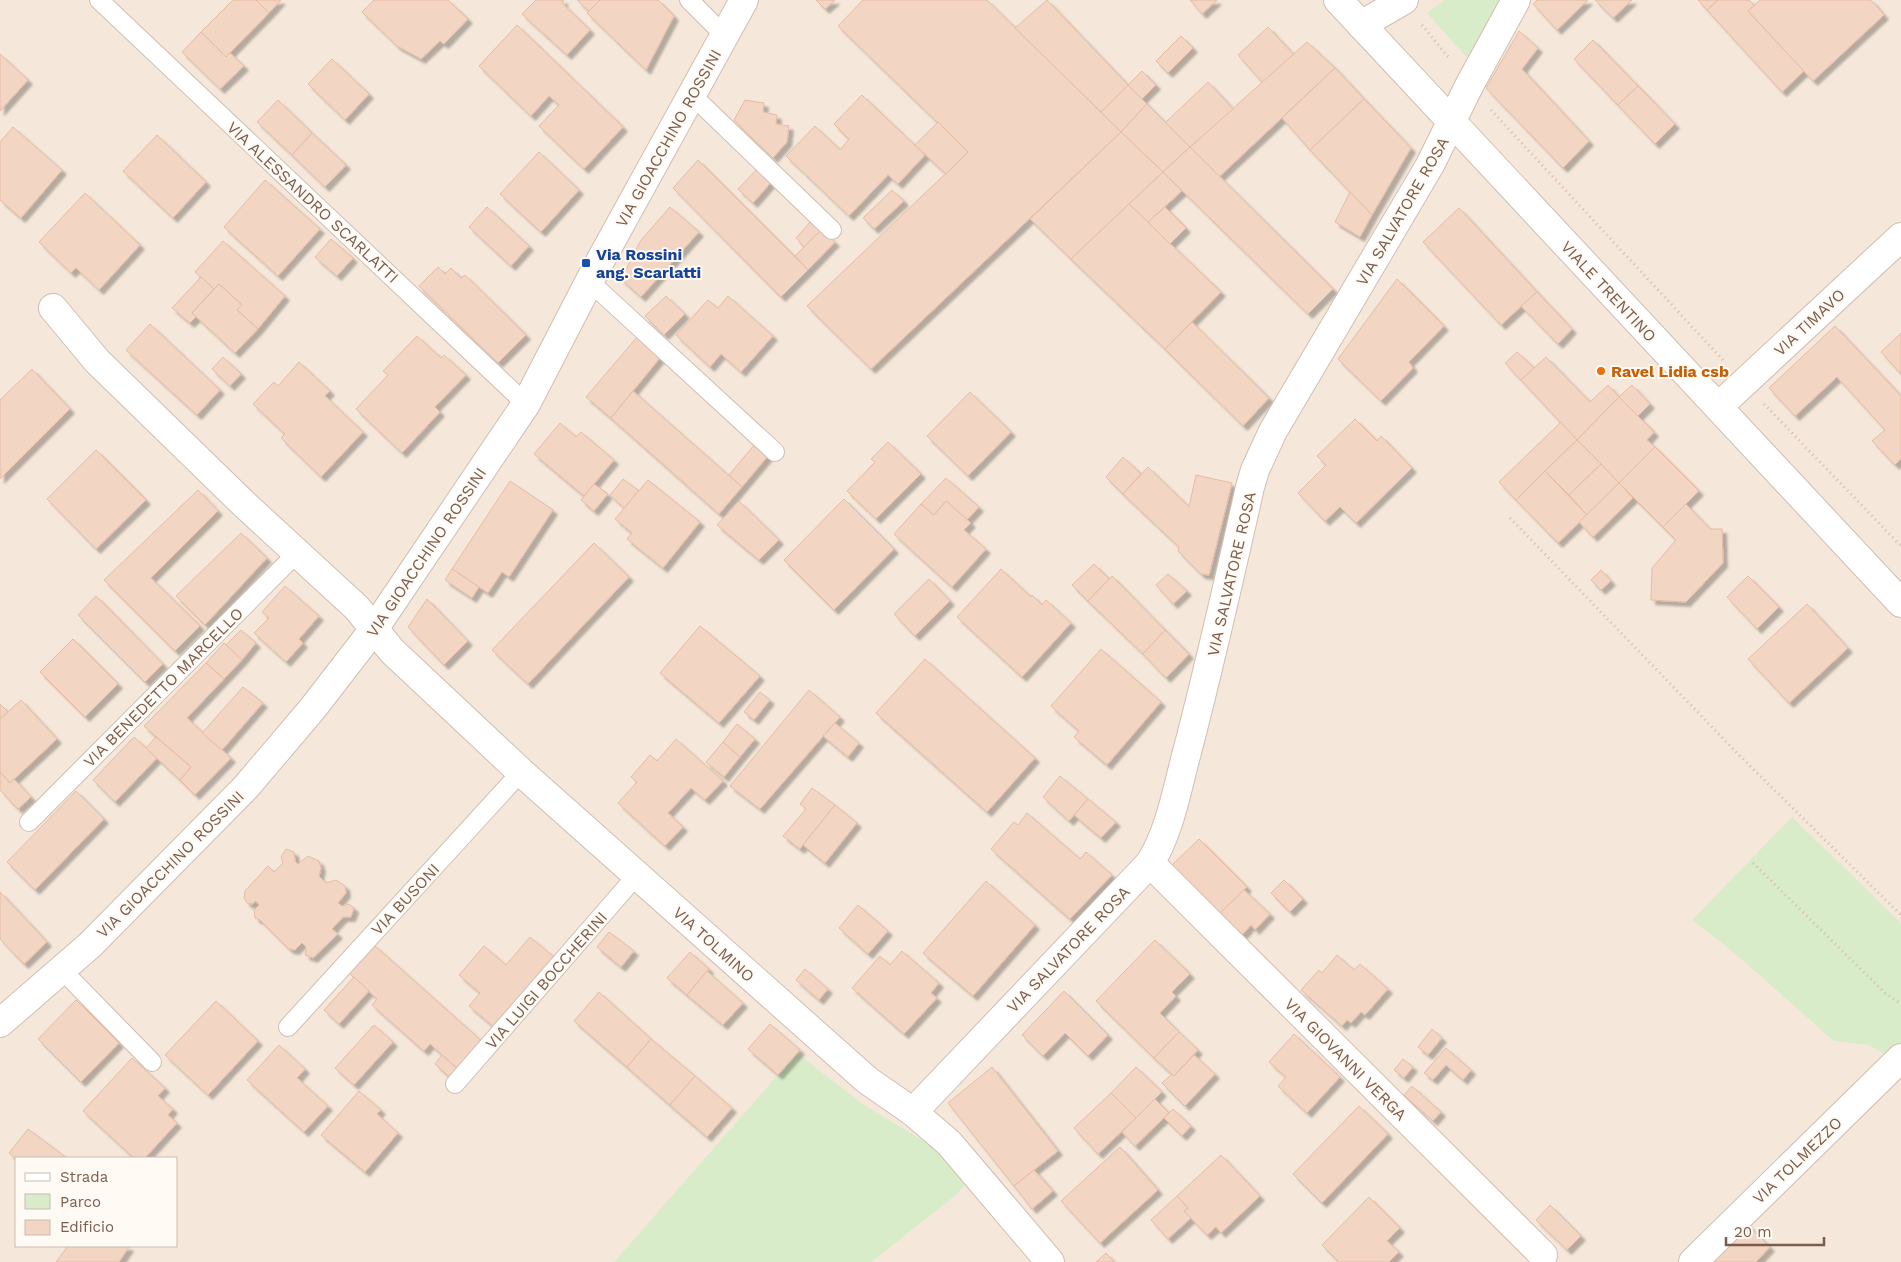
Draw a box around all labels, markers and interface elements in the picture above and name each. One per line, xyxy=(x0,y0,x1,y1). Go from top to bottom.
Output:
street label: VIA GIOACCHINO ROSSINI xyxy=(612,46,725,231)
street label: VIA ALESSANDRO SCARLATTI xyxy=(223,118,402,287)
street label: VIA SALVATORE ROSA xyxy=(1352,133,1453,289)
street label: VIALE TRENTINO xyxy=(1557,237,1660,346)
place label: Via Rossini ang. Scarlatti xyxy=(596,245,701,282)
marker: Via Rossini ang. Scarlatti xyxy=(580,257,592,269)
street label: VIA TIMAVO xyxy=(1770,285,1849,360)
place label: Ravel Lidia csb xyxy=(1611,362,1729,381)
marker: Ravel Lidia csb xyxy=(1595,365,1607,377)
street label: VIA GIOACCHINO ROSSINI xyxy=(362,464,490,641)
street label: VIA SALVATORE ROSA xyxy=(1203,490,1260,658)
street label: VIA BENEDETTO MARCELLO xyxy=(80,604,247,771)
street label: VIA GIOACCHINO ROSSINI xyxy=(93,787,248,942)
street label: VIA BUSONI xyxy=(367,860,443,939)
street label: VIA SALVATORE ROSA xyxy=(1003,882,1134,1017)
street label: VIA TOLMINO xyxy=(669,903,758,986)
street label: VIA LUIGI BOCCHERINI xyxy=(482,908,611,1053)
street label: VIA GIOVANNI VERGA xyxy=(1281,994,1411,1125)
street label: VIA TOLMEZZO xyxy=(1749,1113,1846,1208)
legend xyxy=(15,1157,178,1247)
text: Strada xyxy=(60,1168,109,1186)
text: Parco xyxy=(60,1193,101,1211)
scale bar xyxy=(1726,1214,1824,1246)
text: Edificio xyxy=(60,1218,114,1236)
text: 20 m xyxy=(1734,1223,1772,1241)

